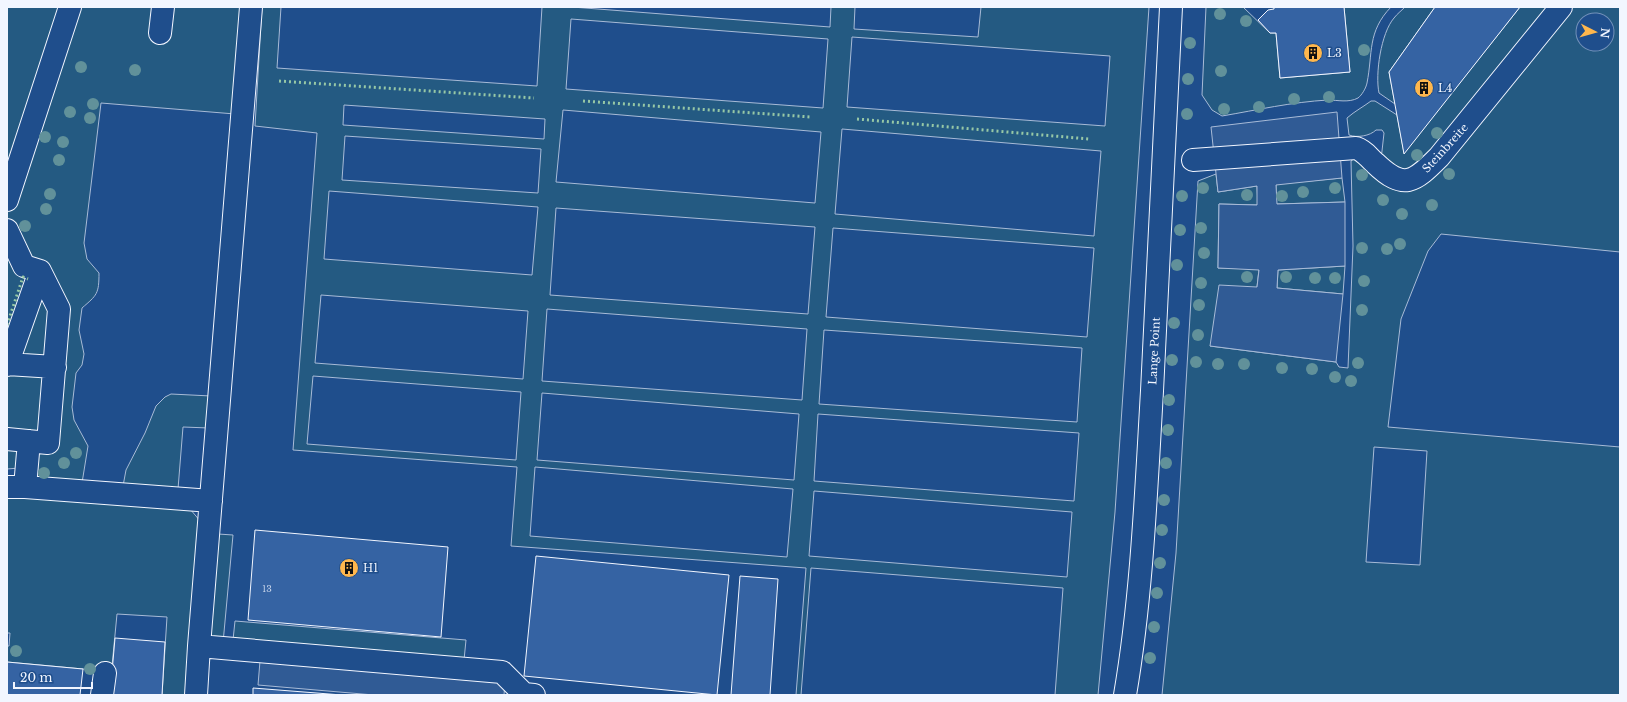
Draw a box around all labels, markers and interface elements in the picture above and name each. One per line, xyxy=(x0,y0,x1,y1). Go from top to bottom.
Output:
north arrow xyxy=(1575,12,1615,52)
text: N xyxy=(1597,27,1612,40)
building icon: L3 xyxy=(1302,42,1324,64)
place label: L3 xyxy=(1327,46,1342,60)
building icon: L4 xyxy=(1413,77,1435,99)
place label: L4 xyxy=(1438,81,1452,95)
street label: Steinbreite xyxy=(1419,120,1471,176)
street label: Lange Point xyxy=(1145,316,1163,385)
building icon: H1 xyxy=(338,557,360,579)
place label: H1 xyxy=(363,561,378,575)
house number: 13 xyxy=(262,583,272,594)
scale bar xyxy=(14,664,92,690)
text: 20 m xyxy=(20,670,52,685)

